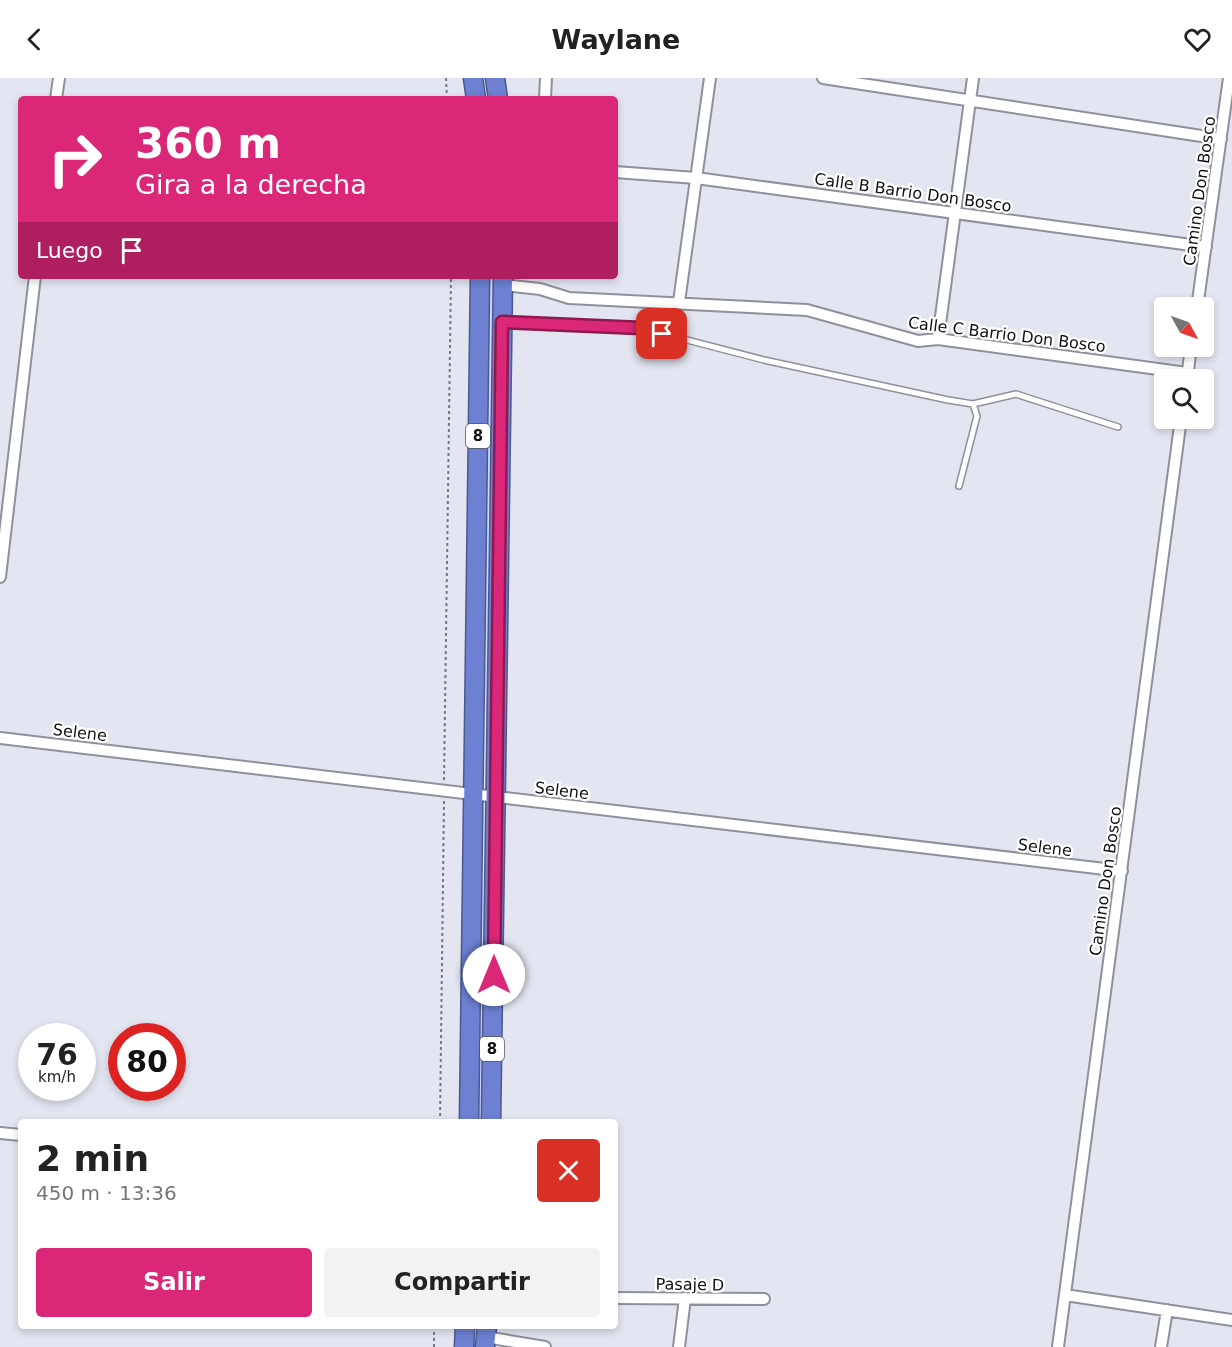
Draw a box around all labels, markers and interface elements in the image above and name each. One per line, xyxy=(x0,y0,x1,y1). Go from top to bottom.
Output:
icon: back xyxy=(18,23,51,56)
icon: heart xyxy=(1181,23,1214,56)
text: Waylane xyxy=(552,24,680,55)
street label: Camino Don Bosco xyxy=(1180,115,1219,267)
text: 360 m xyxy=(135,119,281,168)
icon: right xyxy=(36,120,114,198)
text: Gira a la derecha xyxy=(135,169,367,200)
street label: Calle B Barrio Don Bosco xyxy=(813,169,1013,216)
icon: arrive xyxy=(115,234,148,267)
text: Luego xyxy=(36,238,103,263)
north arrow xyxy=(1154,297,1214,357)
map controls xyxy=(1154,297,1214,429)
pin xyxy=(636,308,687,359)
street label: Calle C Barrio Don Bosco xyxy=(907,313,1107,356)
icon: arrive xyxy=(645,317,678,350)
button: search xyxy=(1154,369,1214,429)
road number: 8 xyxy=(466,424,490,448)
street label: Selene xyxy=(52,720,108,745)
street label: Selene xyxy=(534,778,590,803)
street label: Camino Don Bosco xyxy=(1086,805,1125,957)
street label: Selene xyxy=(1017,835,1073,860)
position arrow xyxy=(462,943,526,1007)
speed limit sign: 80 xyxy=(108,1023,186,1101)
text: 76 xyxy=(36,1037,78,1072)
road number: 8 xyxy=(480,1037,504,1061)
text: km/h xyxy=(38,1068,76,1086)
text: 2 min xyxy=(36,1138,149,1179)
button: close xyxy=(537,1139,600,1202)
text: 450 m · 13:36 xyxy=(36,1181,177,1205)
button: Salir xyxy=(36,1248,312,1317)
button: Compartir xyxy=(324,1248,600,1317)
street label: Pasaje D xyxy=(656,1274,724,1295)

